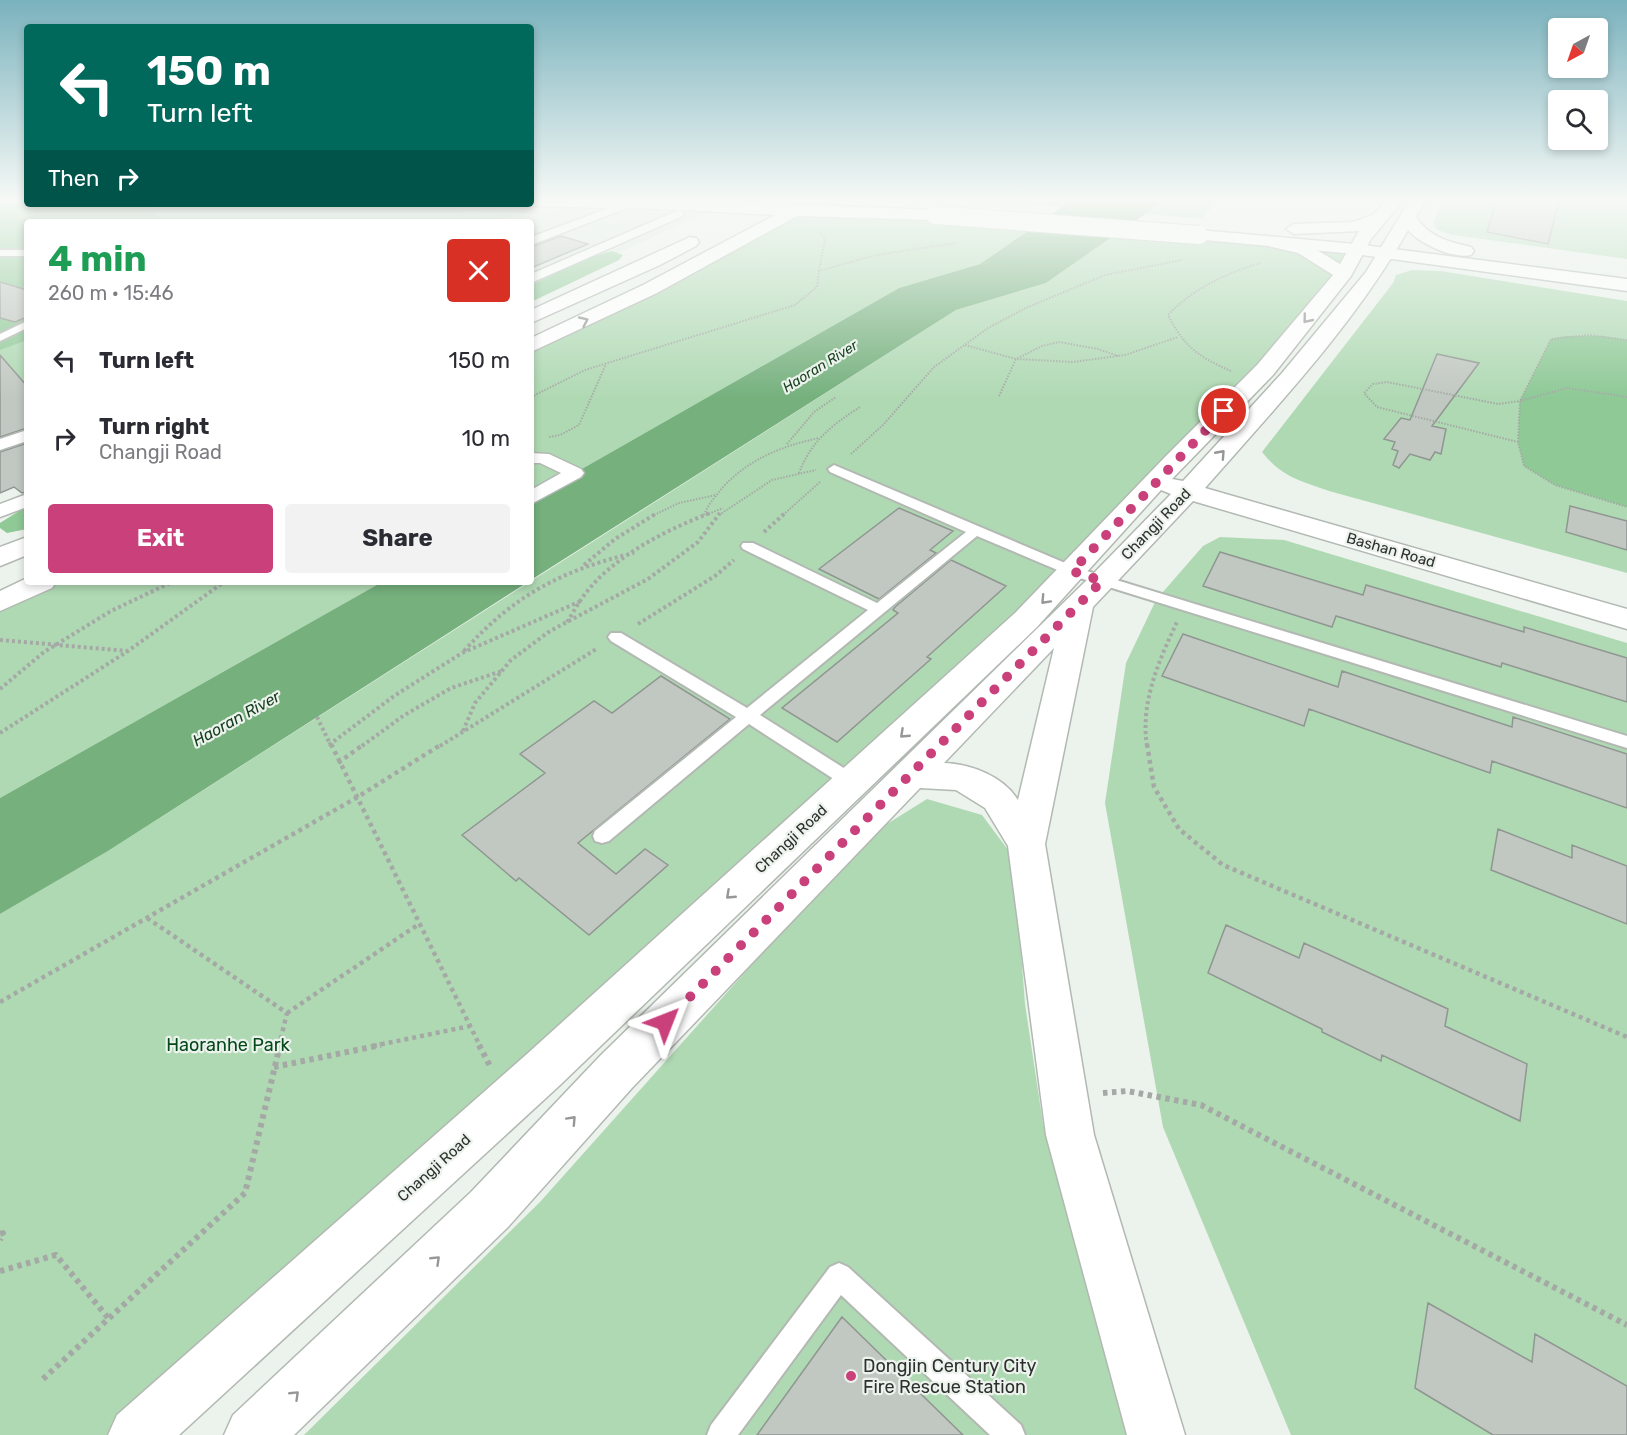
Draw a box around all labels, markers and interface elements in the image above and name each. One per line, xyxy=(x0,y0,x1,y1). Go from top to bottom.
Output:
north arrow xyxy=(1548,18,1608,78)
map controls xyxy=(1548,18,1608,150)
text: 150 m xyxy=(147,46,271,96)
icon: left xyxy=(48,48,126,126)
button: search xyxy=(1548,90,1608,150)
text: Turn left xyxy=(147,97,252,129)
icon: right xyxy=(111,162,144,195)
text: Then xyxy=(48,165,99,192)
text: 4 min xyxy=(48,237,147,280)
button: close xyxy=(447,239,510,302)
text: 260 m · 15:46 xyxy=(48,281,174,305)
one-way arrow xyxy=(1303,312,1314,323)
one-way arrow xyxy=(577,316,588,328)
water label: Haoran River xyxy=(780,336,861,396)
icon: left xyxy=(48,344,81,377)
text: Turn left xyxy=(99,347,194,374)
text: 150 m xyxy=(449,347,510,374)
pin xyxy=(1198,385,1249,436)
icon: arrive xyxy=(1207,394,1240,427)
text: Turn right xyxy=(99,413,209,440)
icon: right xyxy=(48,422,81,455)
text: 10 m xyxy=(462,425,510,452)
text: Changji Road xyxy=(99,440,222,464)
one-way arrow xyxy=(1214,450,1225,461)
street label: Changji Road xyxy=(1118,485,1194,563)
button: Exit xyxy=(48,504,273,573)
button: Share xyxy=(285,504,510,573)
street label: Bashan Road xyxy=(1344,529,1438,571)
one-way arrow xyxy=(1041,593,1052,603)
water label: Haoran River xyxy=(189,686,284,750)
one-way arrow xyxy=(900,727,910,738)
street label: Changji Road xyxy=(751,801,831,877)
one-way arrow xyxy=(727,888,738,899)
position arrow xyxy=(633,990,697,1054)
park label: Haoranhe Park xyxy=(166,1034,290,1056)
one-way arrow xyxy=(565,1117,576,1127)
street label: Changji Road xyxy=(394,1130,474,1206)
one-way arrow xyxy=(429,1257,440,1268)
place label: Dongjin Century City Fire Rescue Station xyxy=(863,1355,1037,1398)
marker: Dongjin Century City Fire Rescue Station xyxy=(844,1369,858,1383)
one-way arrow xyxy=(288,1391,299,1402)

